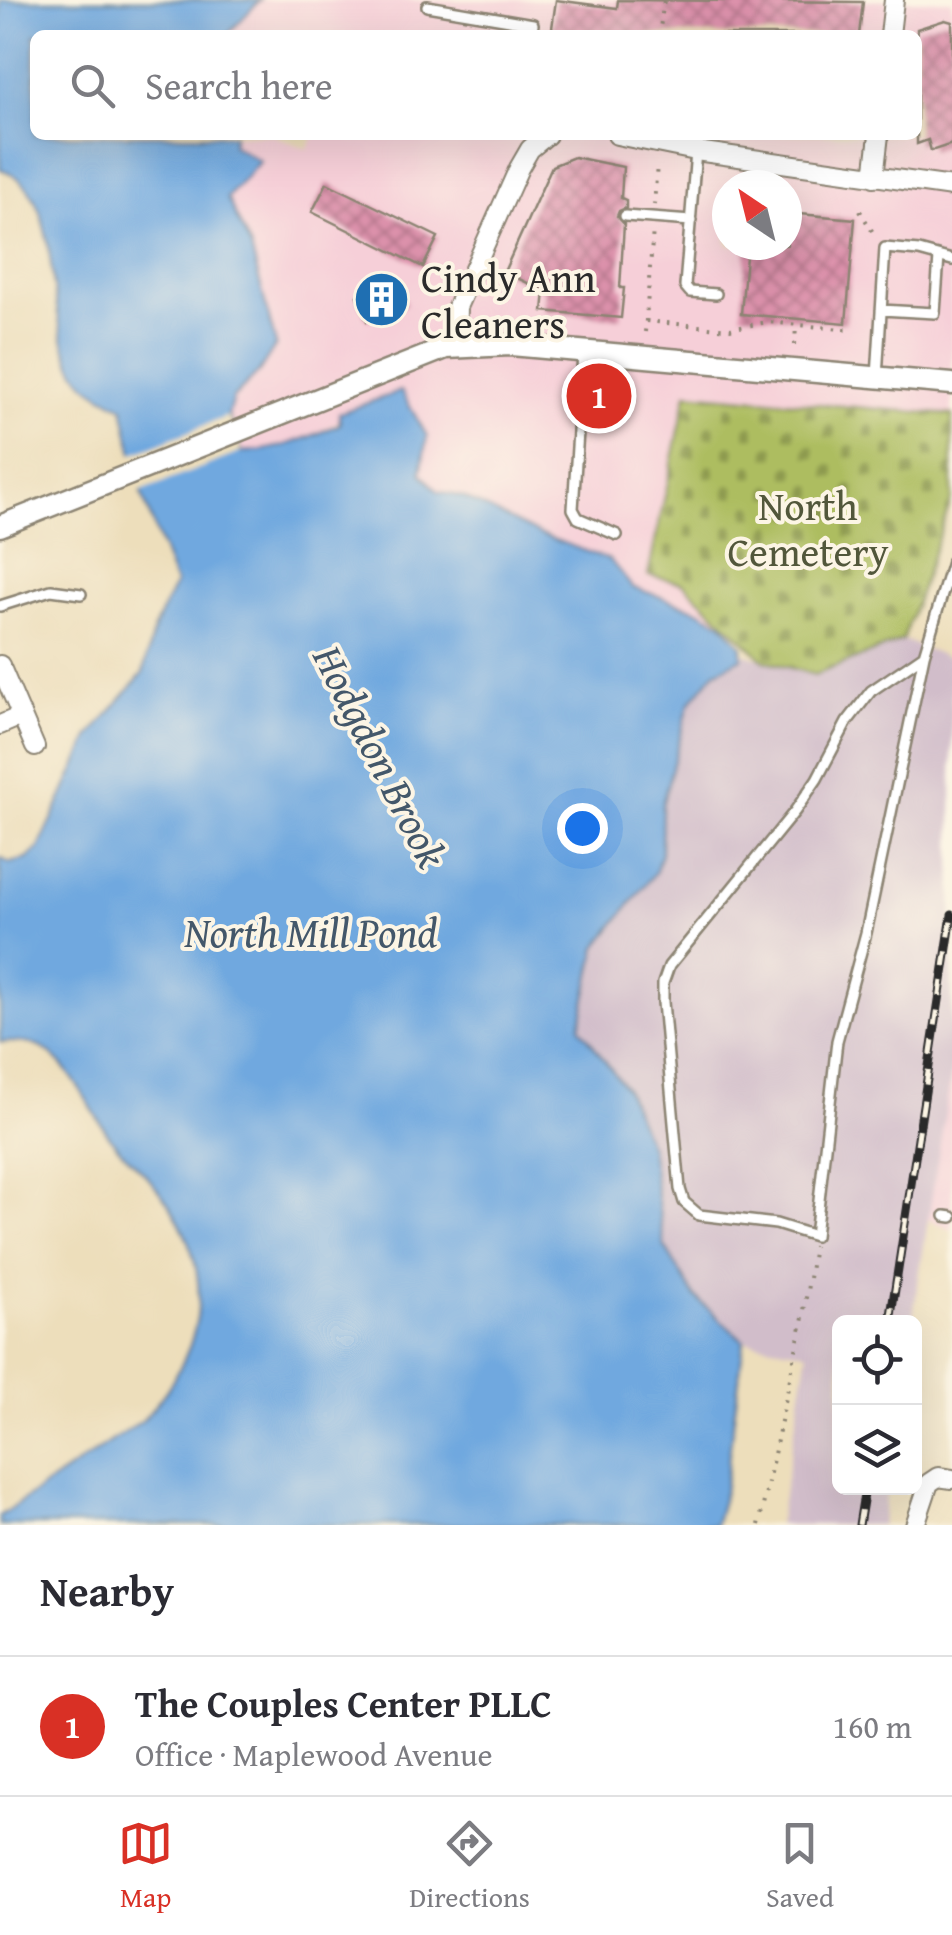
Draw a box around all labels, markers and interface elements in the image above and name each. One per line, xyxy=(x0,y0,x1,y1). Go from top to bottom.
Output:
search box xyxy=(30,30,922,140)
text: Search here xyxy=(145,57,333,113)
icon: search xyxy=(65,58,120,113)
north arrow xyxy=(712,170,802,260)
place label: Cindy Ann Cleaners xyxy=(421,248,596,353)
building icon: Cindy Ann Cleaners xyxy=(352,270,412,330)
pin: 1 xyxy=(566,358,632,434)
park label: North Cemetery xyxy=(727,476,889,581)
water label: Hodgdon Brook xyxy=(298,633,464,879)
your location xyxy=(557,803,608,854)
water label: North Mill Pond xyxy=(183,901,438,962)
map controls xyxy=(832,1315,922,1495)
button: locate xyxy=(832,1315,922,1405)
button: layers xyxy=(832,1405,922,1495)
text: Nearby xyxy=(40,1560,174,1621)
text: The Couples Center PLLC xyxy=(135,1675,552,1731)
text: 1 xyxy=(64,1703,81,1750)
text: 160 m xyxy=(833,1703,912,1750)
text: Office · Maplewood Avenue xyxy=(135,1731,493,1778)
tab: Map xyxy=(118,1816,173,1917)
tab: Directions xyxy=(409,1816,530,1917)
tab: Saved xyxy=(766,1816,834,1917)

